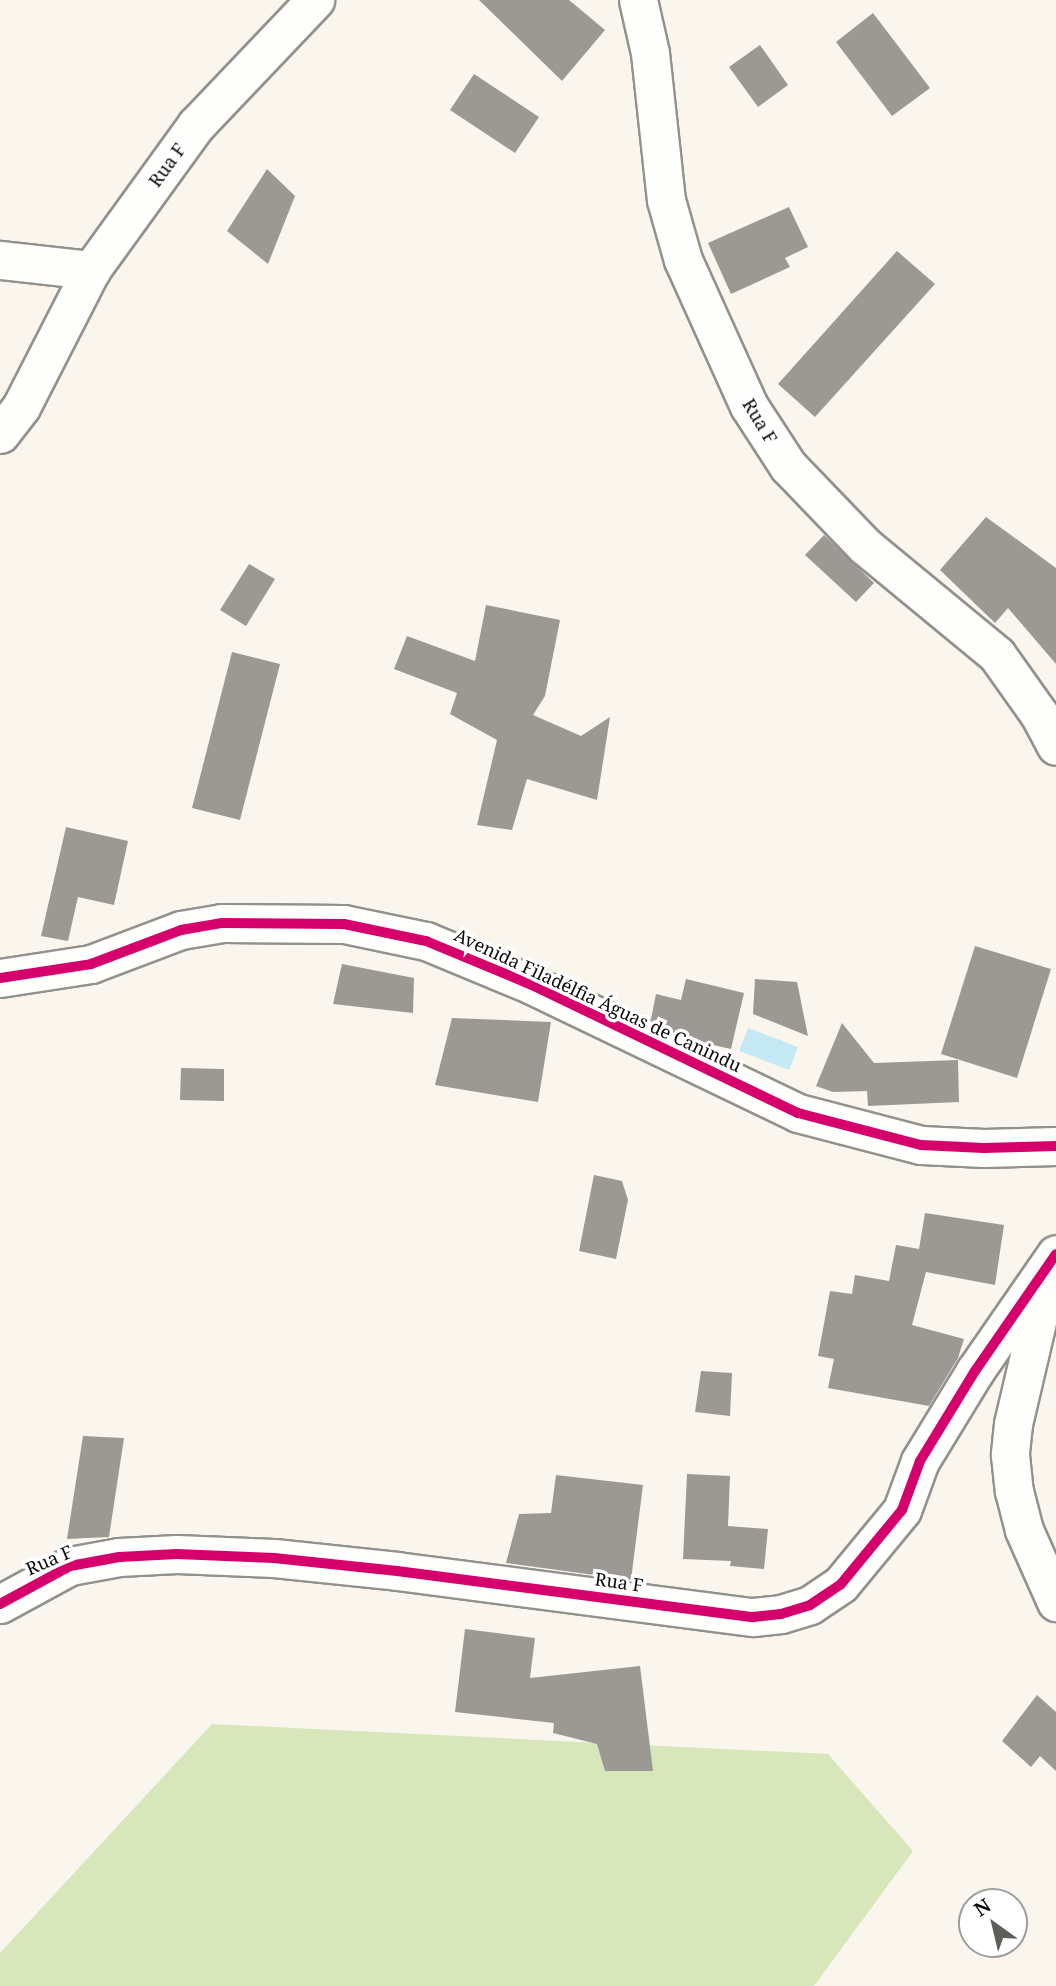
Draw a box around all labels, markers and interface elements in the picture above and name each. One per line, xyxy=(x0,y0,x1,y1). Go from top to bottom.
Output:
street label: Rua F xyxy=(144,139,190,191)
street label: Rua F xyxy=(738,395,782,447)
street label: Avenida Filadélfia Águas de Canindu xyxy=(451,924,745,1076)
street label: Rua F xyxy=(22,1541,76,1579)
street label: Rua F xyxy=(593,1568,645,1596)
north arrow xyxy=(958,1888,1028,1958)
text: N xyxy=(969,1892,996,1922)

